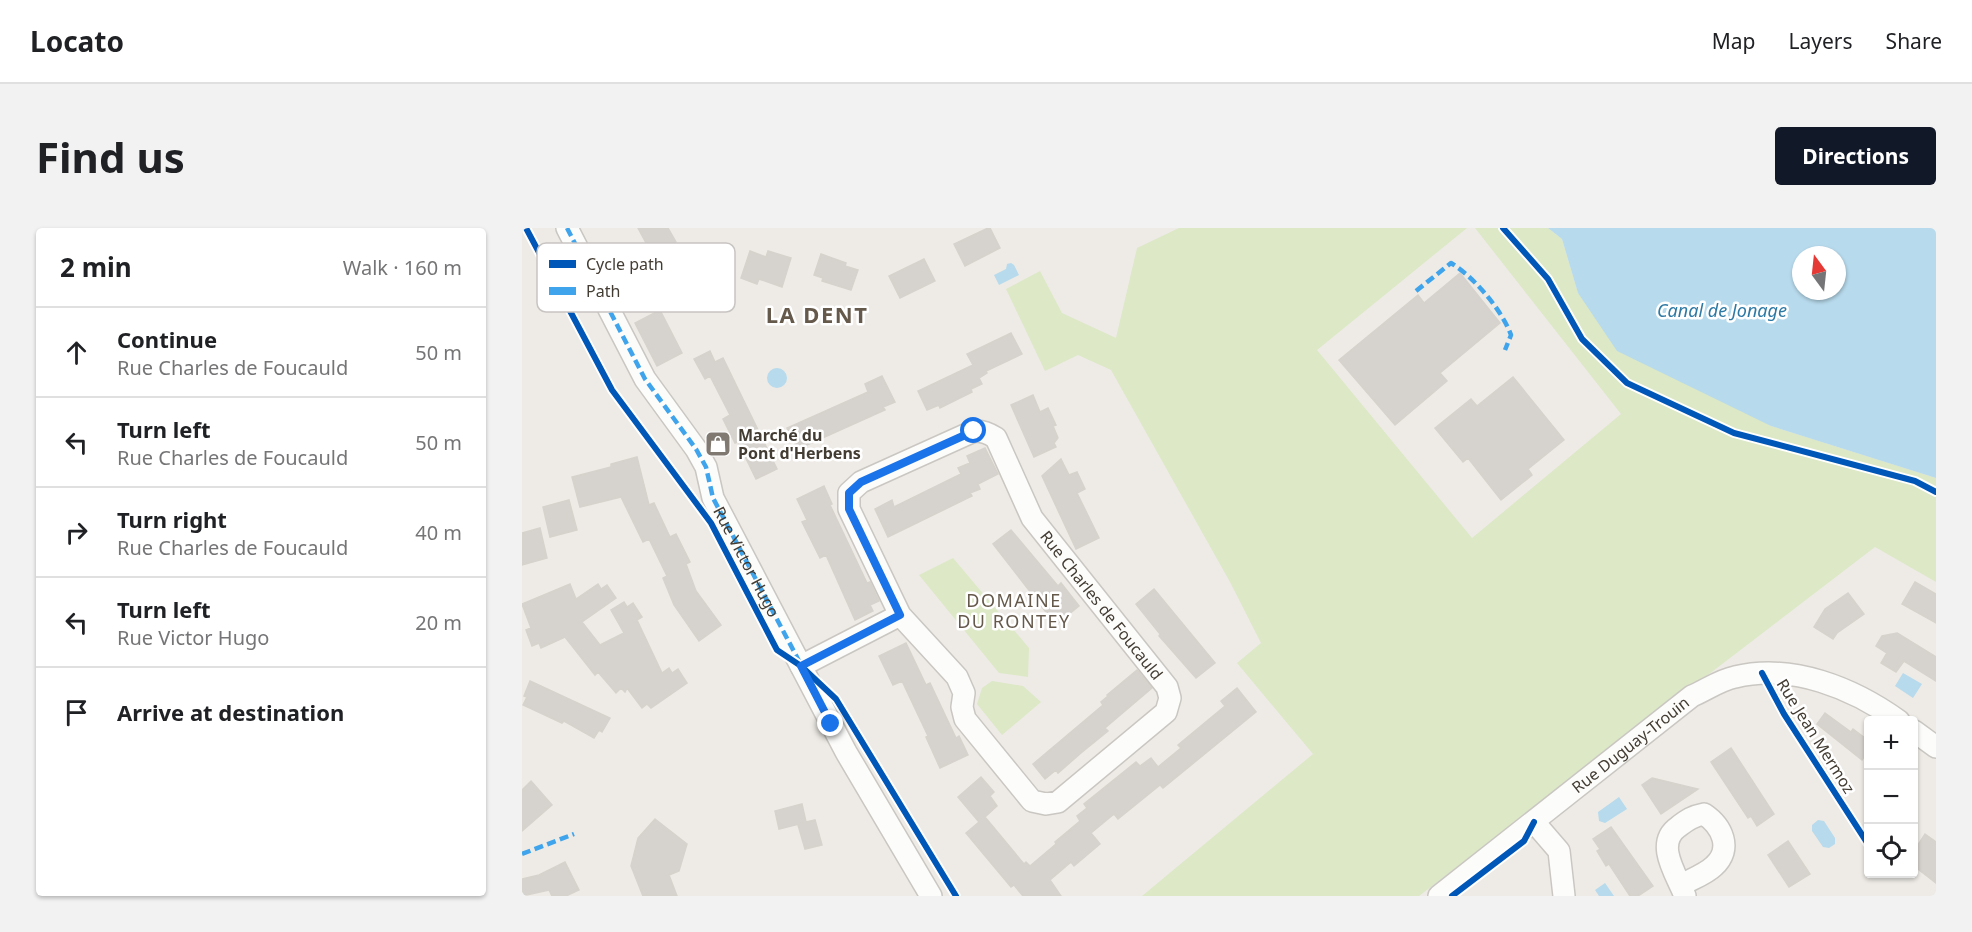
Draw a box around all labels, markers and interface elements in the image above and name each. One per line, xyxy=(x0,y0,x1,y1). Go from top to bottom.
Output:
text: Locato xyxy=(30,22,124,60)
text: Map xyxy=(1712,27,1756,55)
text: Layers xyxy=(1789,27,1853,55)
text: Share xyxy=(1886,27,1942,55)
button: Directions xyxy=(1775,127,1936,185)
text: Find us xyxy=(36,128,185,185)
legend xyxy=(537,243,735,312)
north arrow xyxy=(1792,246,1846,300)
text: 2 min xyxy=(60,249,132,285)
text: Cycle path xyxy=(586,253,664,275)
text: Walk · 160 m xyxy=(343,254,462,281)
text: Path xyxy=(586,280,620,302)
water label: Canal de Jonage xyxy=(1657,298,1787,322)
district label: LA DENT xyxy=(766,299,868,329)
text: Continue xyxy=(117,324,217,354)
icon: ahead xyxy=(60,336,93,369)
text: 50 m xyxy=(415,339,462,366)
text: Rue Charles de Foucauld xyxy=(117,354,348,381)
text: Turn left xyxy=(117,414,211,444)
route start xyxy=(960,417,986,443)
place label: Marché du Pont d'Herbens xyxy=(738,424,861,464)
icon: left xyxy=(60,426,93,459)
text: 50 m xyxy=(415,429,462,456)
shop icon: Marché du Pont d'Herbens xyxy=(703,429,733,459)
text: Rue Charles de Foucauld xyxy=(117,444,348,471)
street label: Rue Victor Hugo xyxy=(708,503,785,621)
text: Turn right xyxy=(117,504,227,534)
icon: right xyxy=(60,516,93,549)
text: 40 m xyxy=(415,519,462,546)
street label: Rue Charles de Foucauld xyxy=(1035,526,1168,684)
text: Rue Charles de Foucauld xyxy=(117,534,348,561)
district label: DOMAINE DU RONTEY xyxy=(957,588,1071,633)
text: Turn left xyxy=(117,594,211,624)
icon: left xyxy=(60,606,93,639)
text: 20 m xyxy=(415,609,462,636)
text: Rue Victor Hugo xyxy=(117,624,269,651)
street label: Rue Jean Mermoz xyxy=(1772,674,1860,798)
street label: Rue Duguay-Trouin xyxy=(1567,691,1694,798)
icon: arrive xyxy=(60,696,93,729)
text: Arrive at destination xyxy=(117,697,344,727)
route end xyxy=(817,710,843,736)
map controls xyxy=(1864,716,1918,878)
button: + xyxy=(1864,716,1918,770)
button: − xyxy=(1864,770,1918,824)
button: locate xyxy=(1864,824,1918,878)

